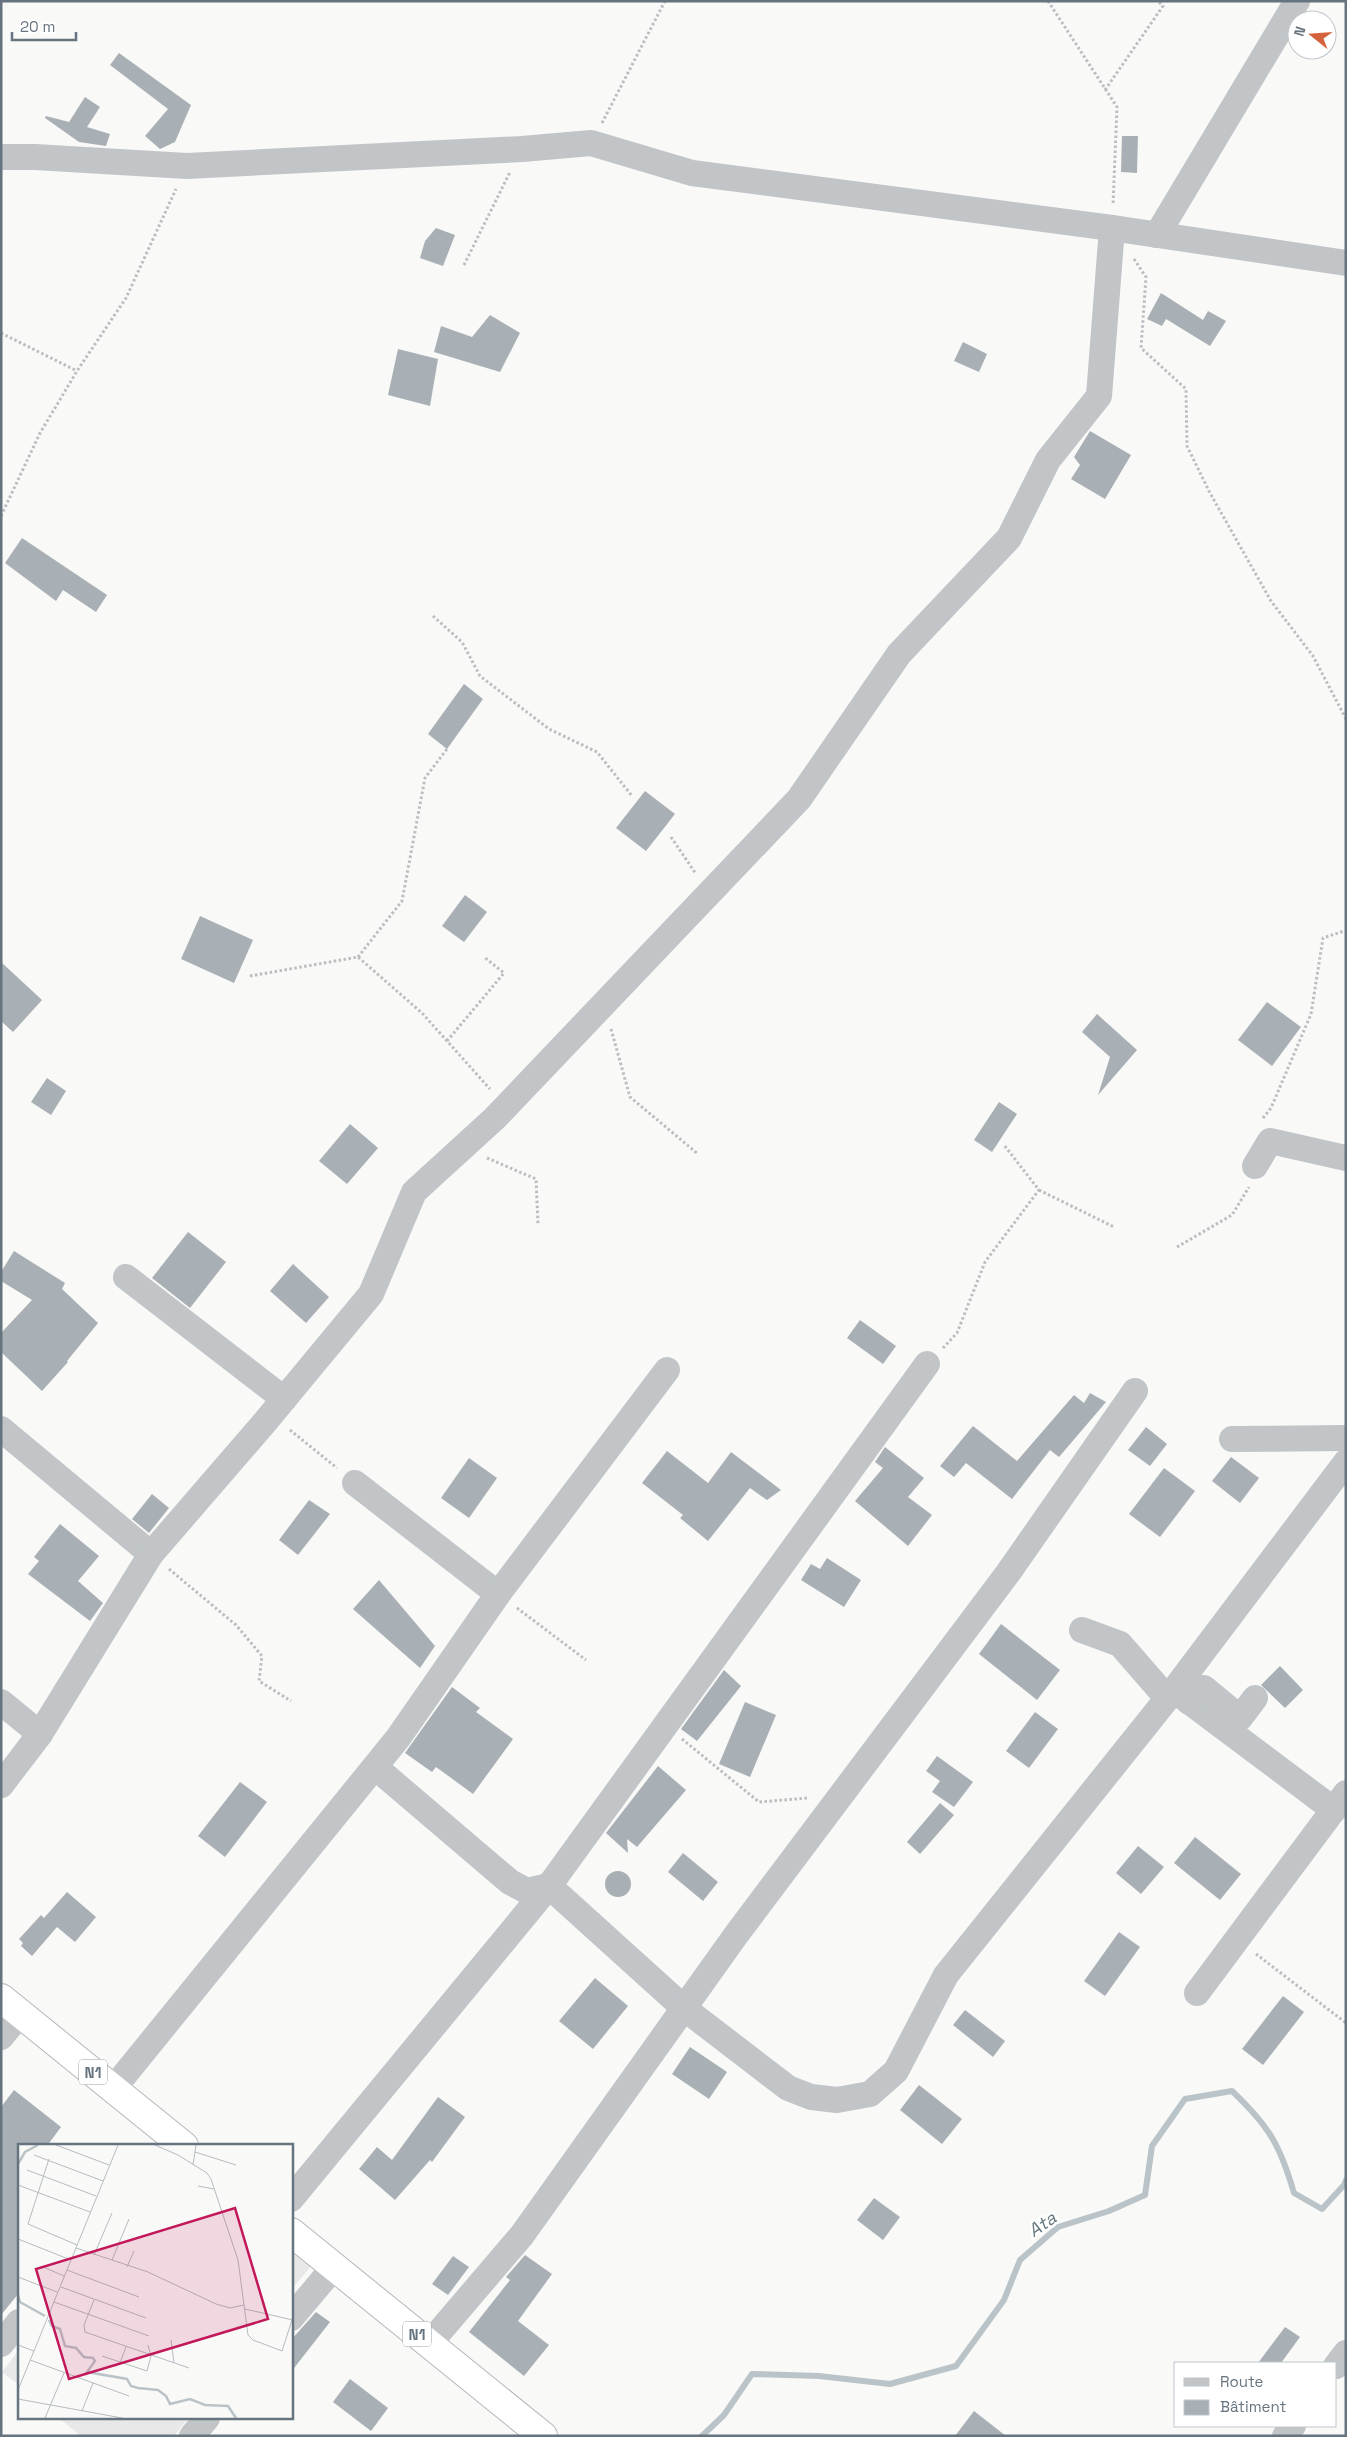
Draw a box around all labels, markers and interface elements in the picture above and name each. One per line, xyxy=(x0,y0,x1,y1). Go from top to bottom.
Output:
scale bar xyxy=(12,10,76,42)
north arrow xyxy=(1287,10,1337,60)
text: 20 m xyxy=(20,17,55,36)
text: N xyxy=(1290,24,1310,38)
road number: N1 xyxy=(79,2060,107,2084)
inset map xyxy=(18,2144,292,2420)
water label: Ata xyxy=(1023,2206,1061,2242)
road number: N1 xyxy=(403,2322,431,2346)
legend xyxy=(1174,2362,1337,2427)
text: Route xyxy=(1220,2372,1264,2391)
text: Bâtiment xyxy=(1220,2397,1286,2416)

